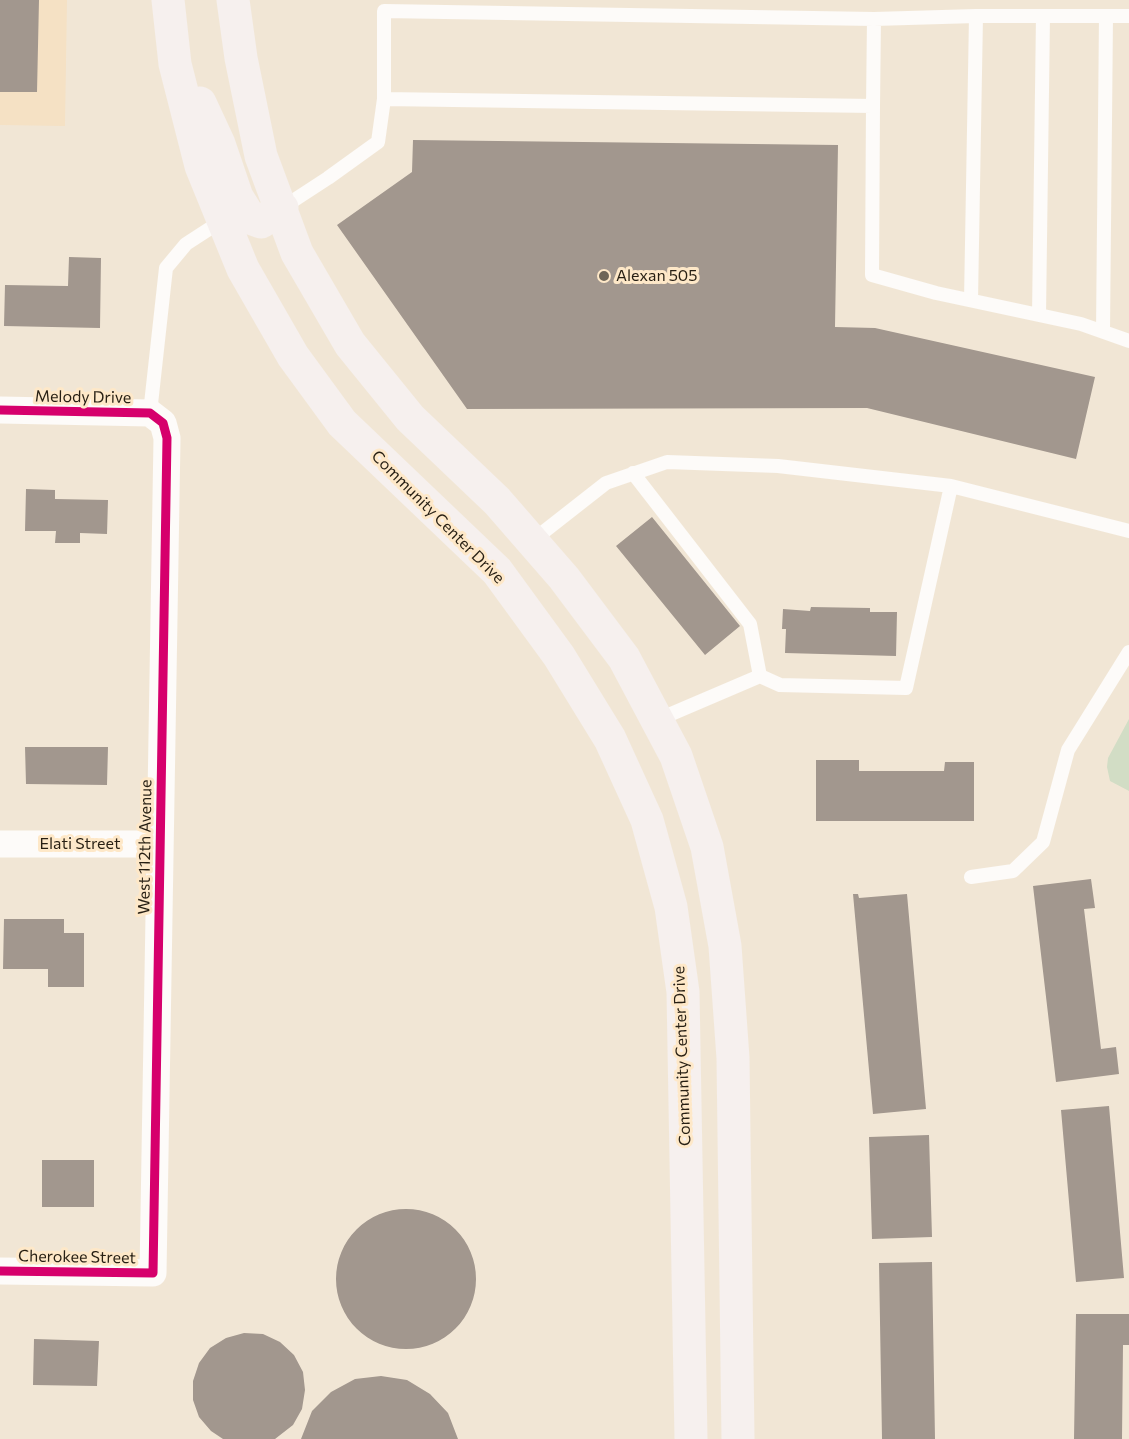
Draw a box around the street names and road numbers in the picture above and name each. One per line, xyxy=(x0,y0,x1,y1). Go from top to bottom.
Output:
street label: Melody Drive xyxy=(35,387,131,407)
street label: Community Center Drive xyxy=(368,447,508,587)
street label: West 112th Avenue xyxy=(134,779,156,915)
street label: Elati Street xyxy=(40,834,120,854)
street label: Community Center Drive xyxy=(669,966,695,1146)
street label: Cherokee Street xyxy=(18,1246,136,1268)

